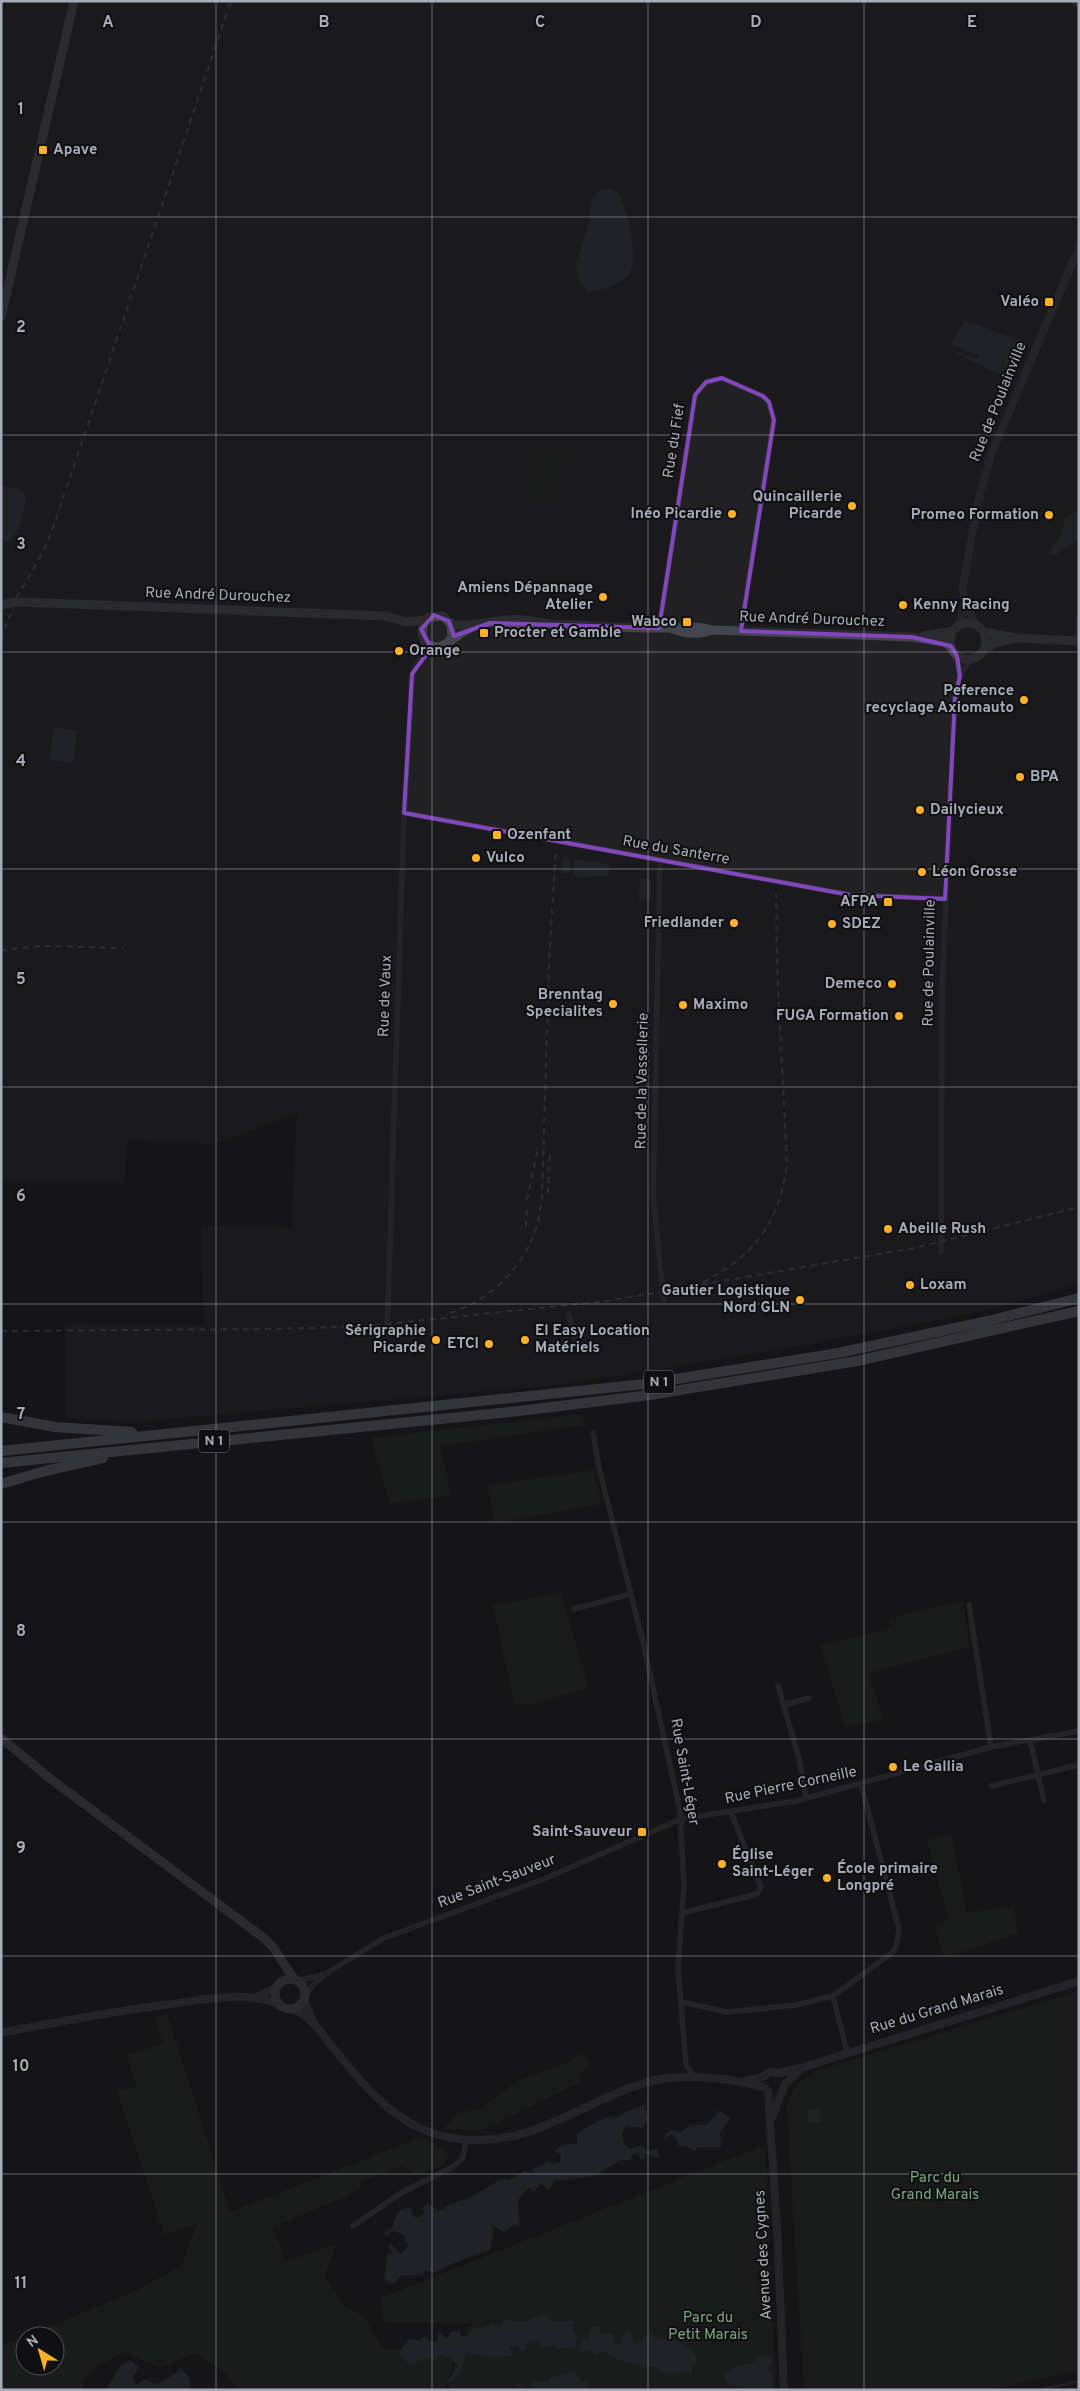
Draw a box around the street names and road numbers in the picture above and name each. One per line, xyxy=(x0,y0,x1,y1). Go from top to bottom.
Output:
street label: Rue de Poulainville xyxy=(966,339,1032,465)
street label: Rue du Fief xyxy=(660,402,690,480)
street label: Rue André Durouchez xyxy=(145,584,291,608)
street label: Rue André Durouchez xyxy=(739,608,885,632)
street label: Rue du Santerre xyxy=(621,832,731,870)
street label: Rue de Poulainville xyxy=(919,899,941,1027)
street label: Rue de Vaux xyxy=(375,954,397,1037)
street label: Rue de la Vassellerie xyxy=(632,1012,654,1150)
road number: N 1 xyxy=(644,1370,674,1394)
road number: N 1 xyxy=(199,1430,229,1452)
street label: Rue Saint-Léger xyxy=(665,1717,703,1827)
street label: Rue Pierre Corneille xyxy=(723,1763,859,1809)
street label: Rue Saint-Sauveur xyxy=(435,1851,559,1913)
street label: Rue du Grand Marais xyxy=(868,1981,1006,2039)
street label: Avenue des Cygnes xyxy=(751,2189,777,2321)

